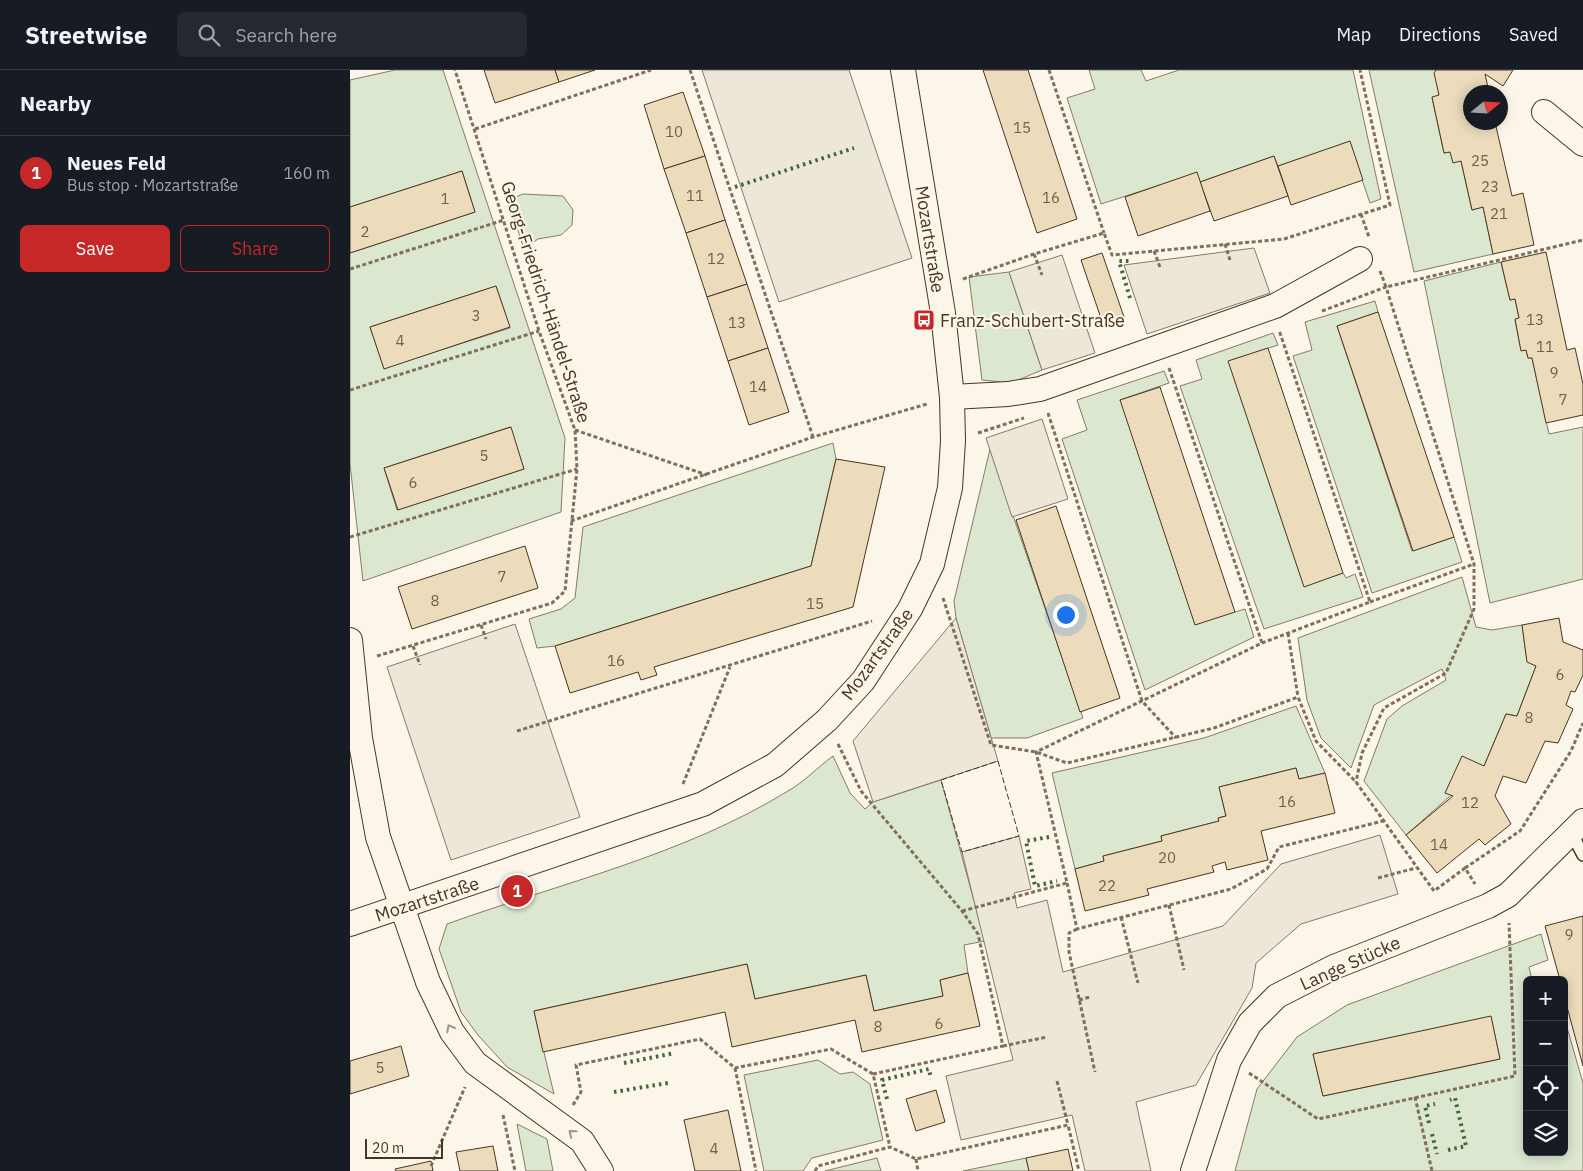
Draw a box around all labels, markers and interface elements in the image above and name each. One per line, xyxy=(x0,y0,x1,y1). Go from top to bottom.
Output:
search box xyxy=(177,12,527,57)
text: Streetwise xyxy=(25,19,147,51)
icon: search xyxy=(195,21,223,49)
text: Search here xyxy=(235,23,337,47)
text: Map xyxy=(1336,23,1371,46)
text: Directions xyxy=(1399,23,1481,46)
text: Saved xyxy=(1509,23,1558,46)
north arrow xyxy=(1463,85,1508,130)
text: Nearby xyxy=(20,89,91,117)
house number: 15 xyxy=(1013,118,1031,137)
house number: 10 xyxy=(665,122,683,141)
text: Neues Feld xyxy=(67,151,166,175)
house number: 25 xyxy=(1471,151,1489,170)
text: 1 xyxy=(31,163,41,183)
text: 160 m xyxy=(283,163,330,183)
text: Bus stop · Mozartstraße xyxy=(67,175,238,195)
house number: 23 xyxy=(1481,177,1499,196)
street label: Georg-Friedrich-Händel-Straße xyxy=(496,178,596,426)
street label: Mozartstraße xyxy=(910,184,950,294)
house number: 11 xyxy=(686,186,704,205)
house number: 16 xyxy=(1042,188,1060,207)
house number: 1 xyxy=(440,189,450,208)
house number: 21 xyxy=(1490,204,1508,223)
house number: 2 xyxy=(360,222,370,241)
button: Save xyxy=(20,225,170,272)
button: Share xyxy=(180,225,330,272)
house number: 12 xyxy=(707,249,725,268)
house number: 3 xyxy=(471,306,481,325)
bus stop icon: Franz-Schubert-Straße xyxy=(912,308,936,332)
place label: Franz-Schubert-Straße xyxy=(940,309,1125,332)
house number: 13 xyxy=(1526,310,1544,329)
house number: 13 xyxy=(728,313,746,332)
house number: 4 xyxy=(395,331,405,350)
house number: 11 xyxy=(1536,337,1554,356)
house number: 9 xyxy=(1549,363,1559,382)
house number: 14 xyxy=(749,377,767,396)
house number: 7 xyxy=(1558,390,1568,409)
house number: 5 xyxy=(479,446,489,465)
house number: 6 xyxy=(408,473,418,492)
house number: 7 xyxy=(497,567,507,586)
house number: 8 xyxy=(430,591,440,610)
house number: 15 xyxy=(806,594,824,613)
your location xyxy=(1053,602,1079,628)
street label: Mozartstraße xyxy=(836,603,918,704)
house number: 16 xyxy=(607,651,625,670)
house number: 6 xyxy=(1555,665,1565,684)
house number: 8 xyxy=(1524,708,1534,727)
house number: 16 xyxy=(1278,792,1296,811)
house number: 12 xyxy=(1461,793,1479,812)
house number: 14 xyxy=(1430,835,1448,854)
house number: 20 xyxy=(1158,848,1176,867)
street label: Mozartstraße xyxy=(372,871,482,927)
pin: 1 xyxy=(501,872,533,910)
house number: 22 xyxy=(1098,876,1116,895)
house number: 9 xyxy=(1564,925,1574,944)
street label: Lange Stücke xyxy=(1296,931,1404,995)
map controls xyxy=(1523,976,1568,1156)
button: + xyxy=(1523,976,1568,1021)
house number: 6 xyxy=(934,1014,944,1033)
house number: 8 xyxy=(873,1017,883,1036)
button: − xyxy=(1523,1021,1568,1066)
one-way arrow xyxy=(447,1024,457,1033)
house number: 5 xyxy=(375,1058,385,1077)
button: locate xyxy=(1523,1066,1568,1111)
button: layers xyxy=(1523,1111,1568,1156)
one-way arrow xyxy=(568,1129,577,1138)
scale bar xyxy=(365,1136,442,1159)
text: 20 m xyxy=(372,1139,404,1157)
house number: 4 xyxy=(709,1139,719,1158)

